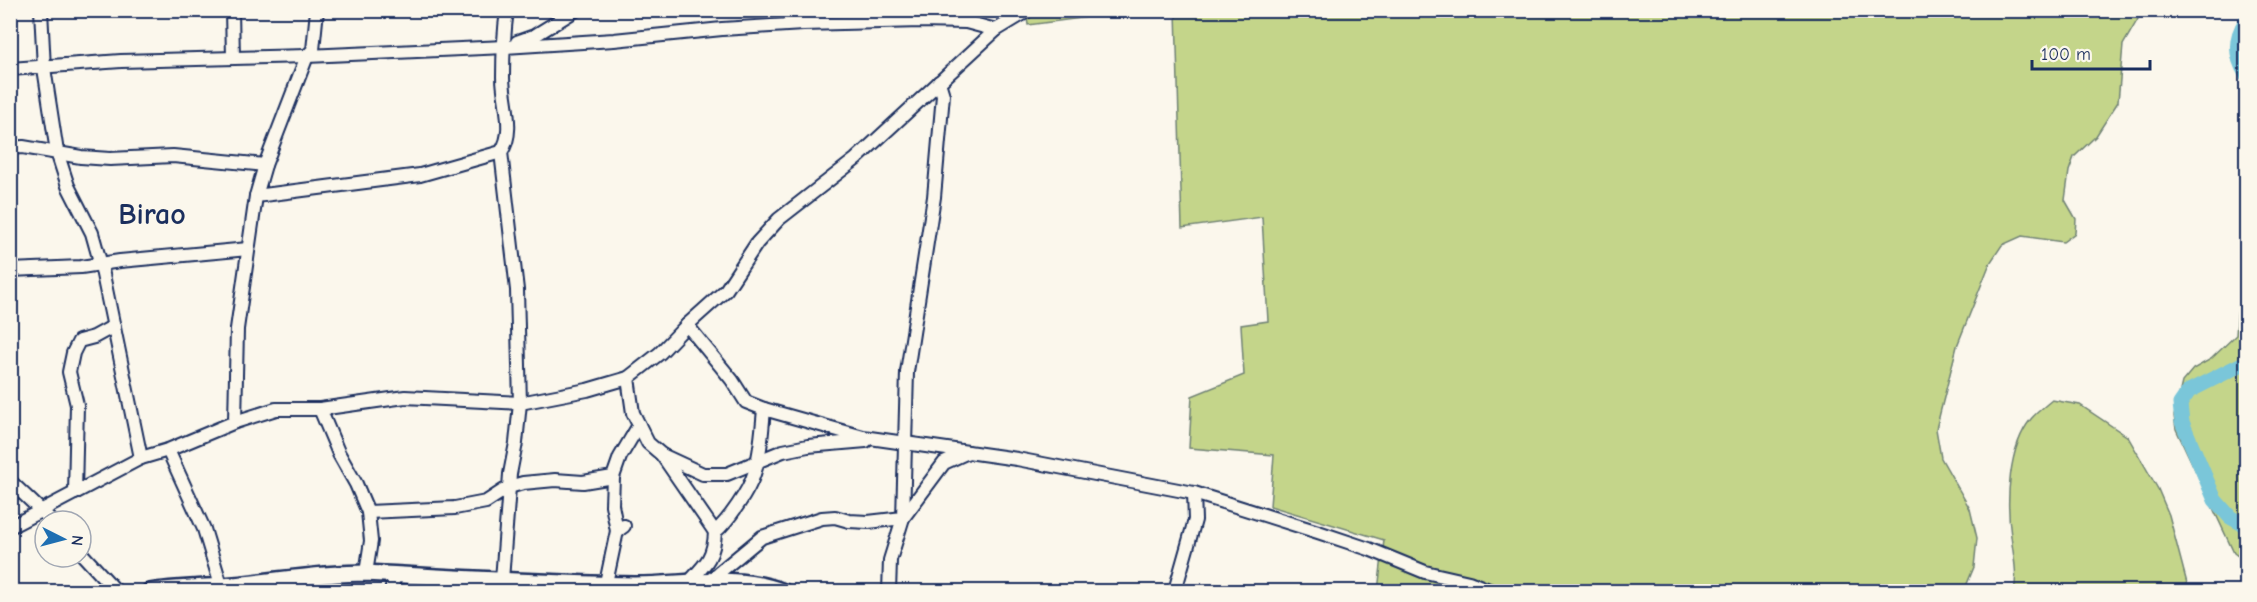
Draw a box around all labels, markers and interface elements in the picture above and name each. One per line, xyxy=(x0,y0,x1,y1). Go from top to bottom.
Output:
scale bar xyxy=(2032,33,2150,71)
text: 100 m xyxy=(2041,44,2091,65)
district label: Birao xyxy=(118,197,186,232)
north arrow xyxy=(33,509,93,569)
text: N xyxy=(67,534,86,547)

